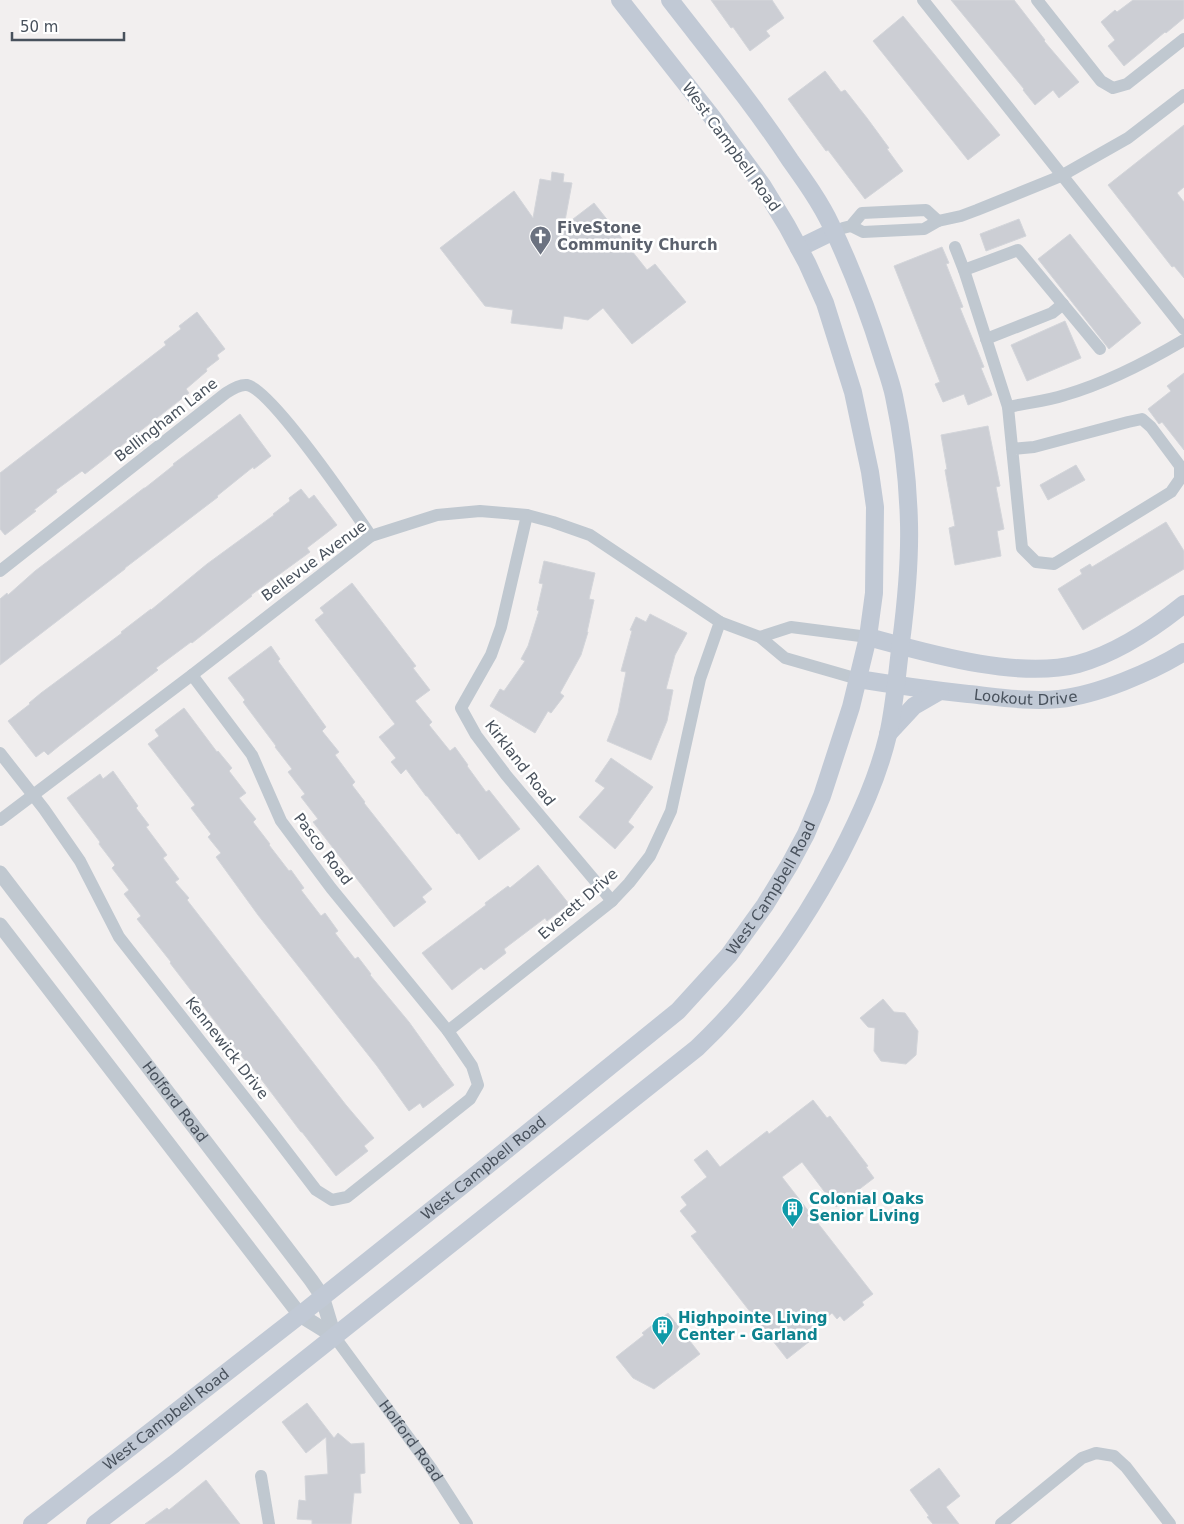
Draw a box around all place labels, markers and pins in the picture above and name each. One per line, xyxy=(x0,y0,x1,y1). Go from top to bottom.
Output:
place label: FiveStone Community Church xyxy=(557,219,718,254)
church icon: FiveStone Community Church xyxy=(529,225,553,256)
place label: Colonial Oaks Senior Living xyxy=(809,1190,924,1225)
building icon: Colonial Oaks Senior Living xyxy=(781,1196,805,1227)
place label: Highpointe Living Center - Garland xyxy=(678,1309,828,1344)
building icon: Highpointe Living Center - Garland xyxy=(650,1315,674,1346)

